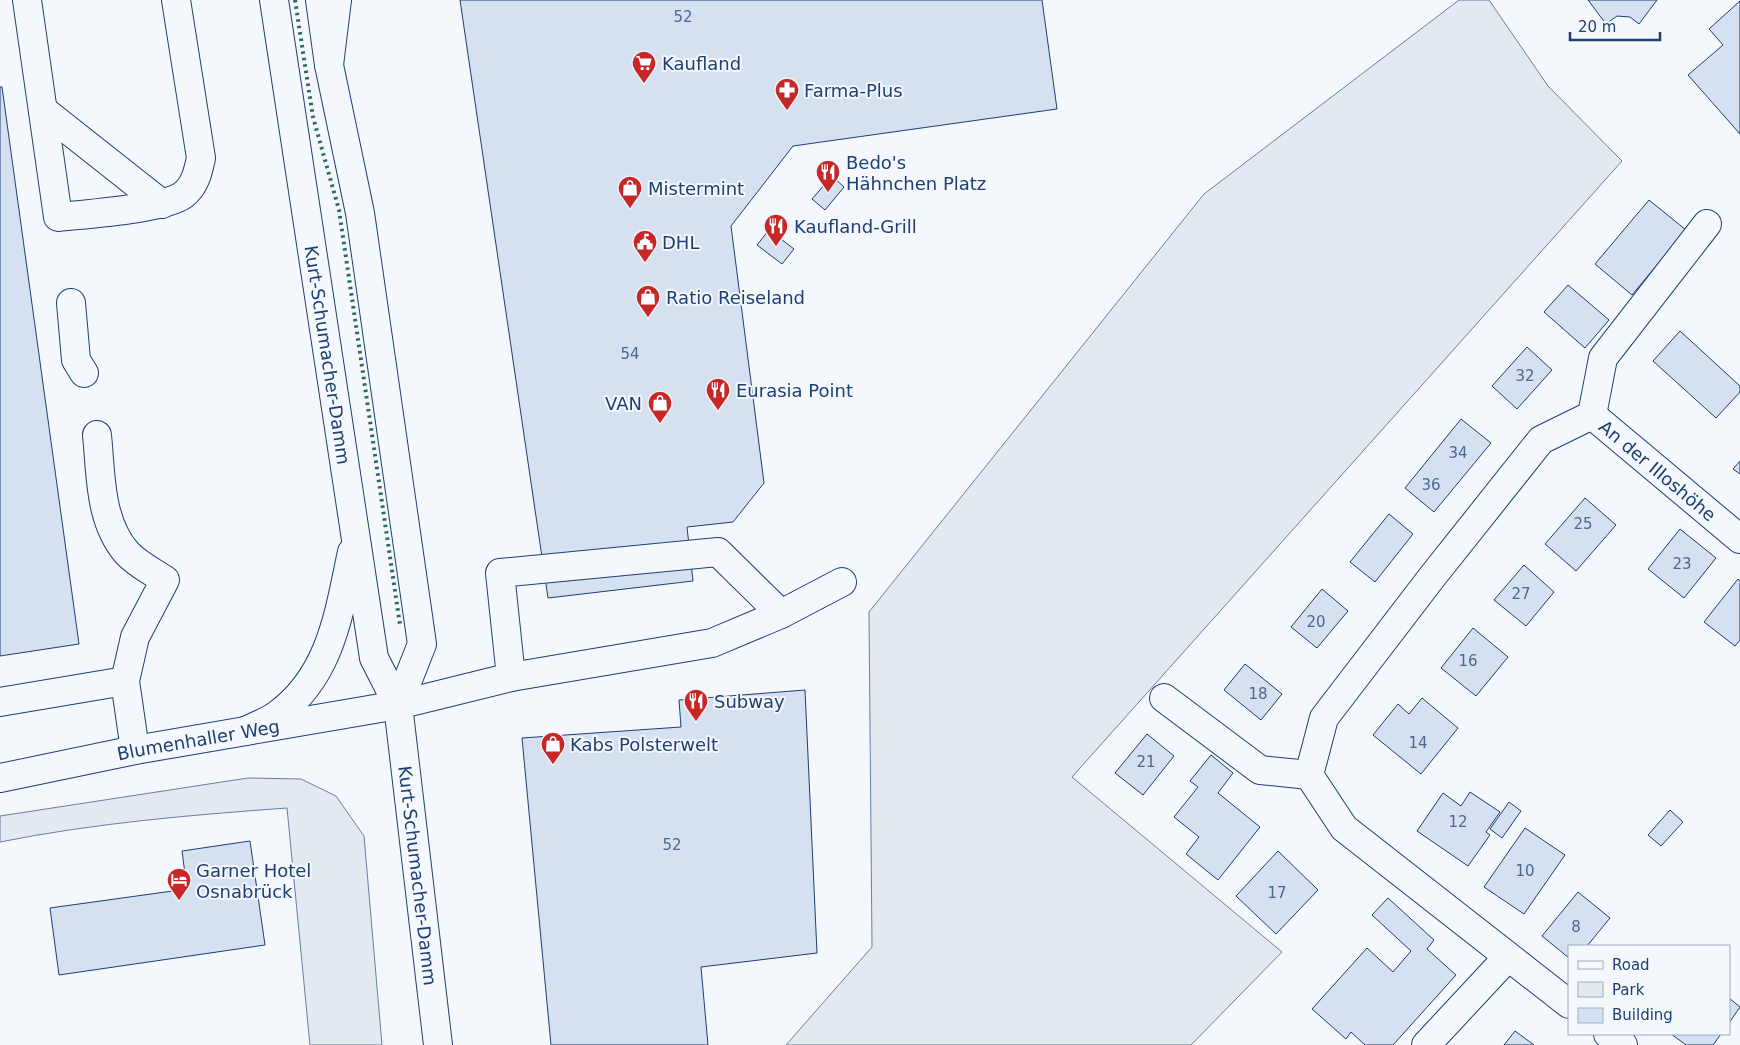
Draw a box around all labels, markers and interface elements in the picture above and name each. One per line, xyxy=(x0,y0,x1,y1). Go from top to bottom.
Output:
house number: 52 xyxy=(673,8,693,26)
scale bar xyxy=(1570,10,1660,42)
text: 20 m xyxy=(1578,18,1616,36)
supermarket icon: Kaufland xyxy=(631,50,657,84)
place label: Kaufland xyxy=(662,53,741,74)
pharmacy icon: Farma-Plus xyxy=(774,77,800,111)
place label: Farma-Plus xyxy=(804,80,903,101)
place label: Bedo's Hähnchen Platz xyxy=(846,152,986,194)
restaurant icon: Bedo's Hähnchen Platz xyxy=(815,159,841,193)
shop icon: Mistermint xyxy=(617,175,643,209)
place label: Mistermint xyxy=(648,178,744,199)
restaurant icon: Kaufland-Grill xyxy=(763,213,789,247)
place label: Kaufland-Grill xyxy=(794,216,917,237)
public building icon: DHL xyxy=(632,229,658,263)
place label: DHL xyxy=(662,232,699,253)
street label: Kurt-Schumacher-Damm xyxy=(301,244,355,466)
shop icon: Ratio Reiseland xyxy=(635,284,661,318)
place label: Ratio Reiseland xyxy=(666,287,805,308)
house number: 54 xyxy=(620,345,640,363)
house number: 32 xyxy=(1515,367,1535,385)
restaurant icon: Eurasia Point xyxy=(705,377,731,411)
place label: Eurasia Point xyxy=(736,380,853,401)
shop icon: VAN xyxy=(647,390,673,424)
place label: VAN xyxy=(605,393,642,414)
street label: An der Illoshöhe xyxy=(1595,415,1721,525)
house number: 34 xyxy=(1448,444,1468,462)
house number: 36 xyxy=(1421,476,1441,494)
house number: 25 xyxy=(1573,515,1593,533)
house number: 23 xyxy=(1672,555,1692,573)
house number: 27 xyxy=(1511,585,1531,603)
house number: 20 xyxy=(1306,613,1326,631)
house number: 16 xyxy=(1458,652,1478,670)
house number: 18 xyxy=(1248,685,1268,703)
restaurant icon: Subway xyxy=(683,688,709,722)
place label: Subway xyxy=(714,691,785,712)
street label: Blumenhaller Weg xyxy=(115,715,281,764)
shop icon: Kabs Polsterwelt xyxy=(540,731,566,765)
place label: Kabs Polsterwelt xyxy=(570,734,718,755)
house number: 14 xyxy=(1408,734,1428,752)
house number: 21 xyxy=(1136,753,1156,771)
street label: Kurt-Schumacher-Damm xyxy=(395,764,441,987)
house number: 12 xyxy=(1448,813,1468,831)
house number: 52 xyxy=(662,836,682,854)
place label: Garner Hotel Osnabrück xyxy=(196,860,311,902)
house number: 10 xyxy=(1515,862,1535,880)
hotel icon: Garner Hotel Osnabrück xyxy=(166,867,192,901)
house number: 17 xyxy=(1267,884,1287,902)
house number: 8 xyxy=(1571,918,1581,936)
legend xyxy=(1568,945,1730,1035)
text: Road xyxy=(1612,956,1650,974)
text: Park xyxy=(1612,981,1645,999)
text: Building xyxy=(1612,1006,1673,1024)

